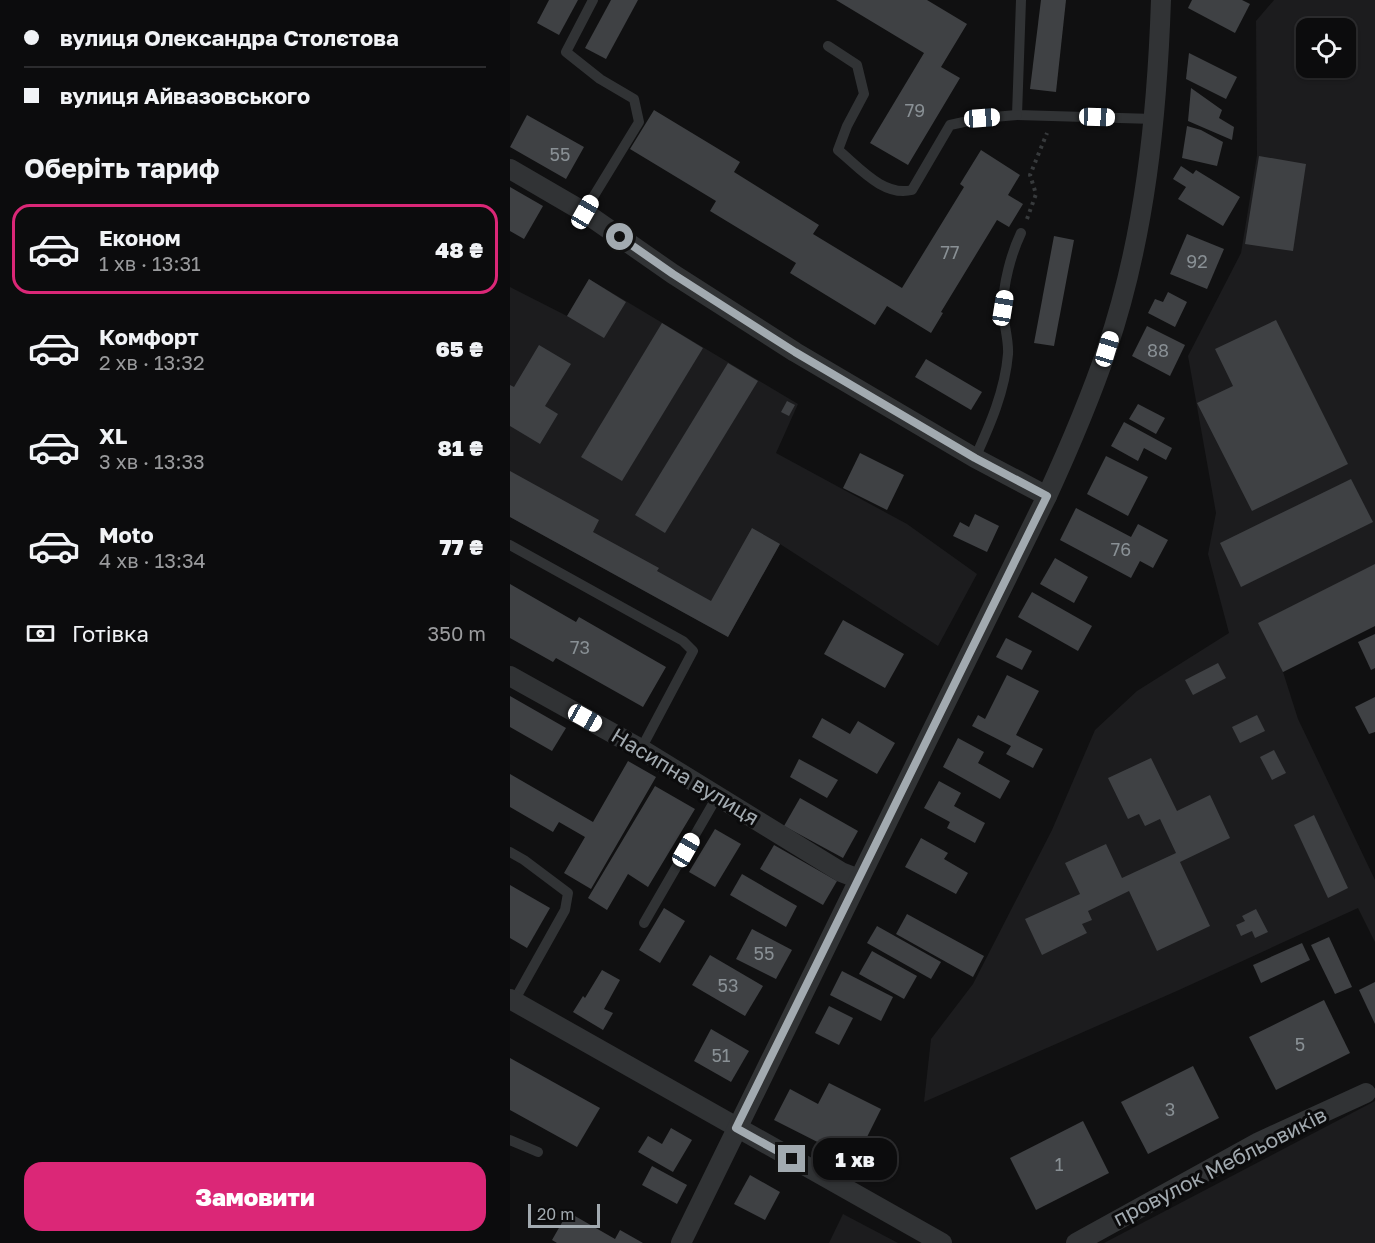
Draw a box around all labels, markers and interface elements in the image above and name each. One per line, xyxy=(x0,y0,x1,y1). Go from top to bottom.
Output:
map controls xyxy=(1296,18,1356,78)
button: locate xyxy=(1296,18,1356,78)
text: вулиця Олександра Столєтова xyxy=(60,24,399,51)
text: вулиця Айвазовського xyxy=(60,82,310,109)
house number: 79 xyxy=(905,99,925,121)
car xyxy=(1079,107,1115,127)
car xyxy=(963,108,1001,128)
house number: 55 xyxy=(550,143,570,165)
text: Оберіть тариф xyxy=(24,152,220,184)
car xyxy=(568,192,602,232)
icon: car xyxy=(27,222,81,276)
route start xyxy=(606,223,633,250)
text: Економ xyxy=(99,224,181,251)
text: 48 ₴ xyxy=(435,236,483,263)
house number: 77 xyxy=(940,241,960,263)
house number: 92 xyxy=(1186,250,1208,272)
text: 1 хв · 13:31 xyxy=(99,251,201,275)
car xyxy=(991,289,1015,327)
icon: car xyxy=(27,321,81,375)
text: Комфорт xyxy=(99,323,199,350)
car xyxy=(1093,329,1121,369)
text: 65 ₴ xyxy=(435,335,483,362)
house number: 88 xyxy=(1147,339,1169,361)
text: 2 хв · 13:32 xyxy=(99,350,205,374)
icon: car xyxy=(27,420,81,474)
text: XL xyxy=(99,422,127,449)
text: 81 ₴ xyxy=(438,434,483,461)
text: 3 хв · 13:33 xyxy=(99,449,205,473)
icon: car xyxy=(27,519,81,573)
text: Moto xyxy=(99,521,154,548)
text: 77 ₴ xyxy=(440,533,483,560)
house number: 76 xyxy=(1111,538,1131,560)
text: 4 хв · 13:34 xyxy=(99,548,206,572)
icon: cash xyxy=(24,617,57,650)
text: Готівка xyxy=(72,620,149,647)
text: 350 m xyxy=(428,621,486,645)
house number: 73 xyxy=(570,636,590,658)
car xyxy=(565,701,605,735)
street label: Насипна вулиця xyxy=(607,722,764,830)
car xyxy=(669,830,703,870)
house number: 55 xyxy=(754,942,774,964)
house number: 53 xyxy=(718,974,738,996)
house number: 5 xyxy=(1295,1033,1305,1055)
house number: 51 xyxy=(711,1044,731,1066)
house number: 3 xyxy=(1165,1098,1175,1120)
street label: провулок Мебльовиків xyxy=(1109,1101,1331,1231)
callout: 1 хв xyxy=(813,1138,897,1180)
route end xyxy=(778,1145,805,1172)
text: 1 хв xyxy=(835,1147,875,1171)
house number: 1 xyxy=(1055,1153,1064,1175)
button: Замовити xyxy=(24,1162,486,1231)
scale bar xyxy=(528,1201,600,1228)
text: 20 m xyxy=(537,1204,574,1224)

